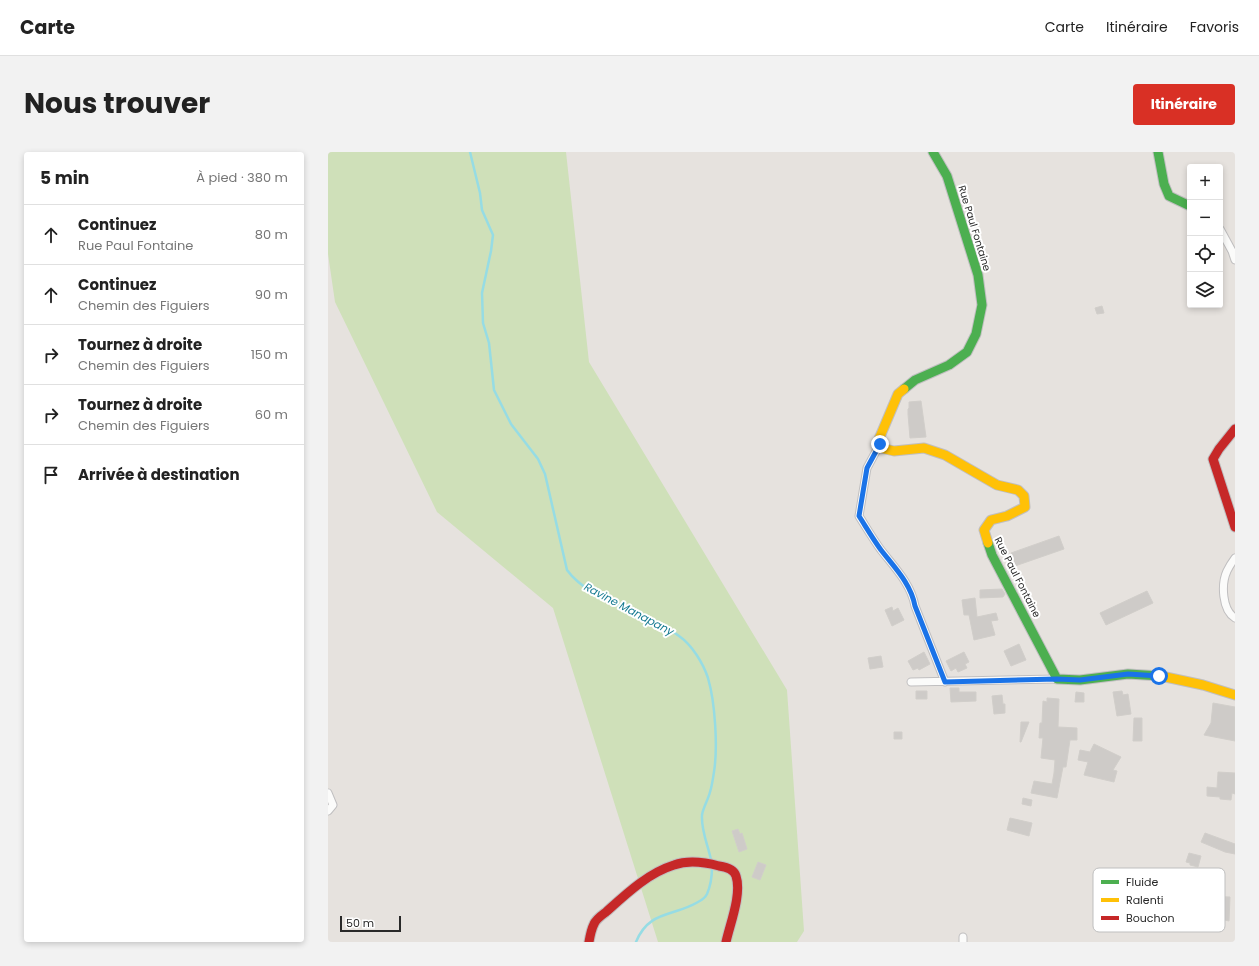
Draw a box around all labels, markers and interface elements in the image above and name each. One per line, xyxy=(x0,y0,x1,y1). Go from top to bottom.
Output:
text: Carte xyxy=(20,14,75,41)
text: Carte xyxy=(1045,17,1084,37)
text: Itinéraire xyxy=(1106,17,1168,37)
text: Favoris xyxy=(1190,17,1239,37)
text: Nous trouver xyxy=(24,84,210,123)
button: Itinéraire xyxy=(1133,84,1235,125)
map controls xyxy=(1187,164,1223,308)
button: + xyxy=(1187,164,1223,200)
text: 5 min xyxy=(40,166,89,190)
text: À pied · 380 m xyxy=(196,168,288,187)
street label: Rue Paul Fontaine xyxy=(954,184,995,273)
button: − xyxy=(1187,200,1223,236)
text: Continuez xyxy=(78,214,157,235)
icon: ahead xyxy=(40,224,62,246)
text: 80 m xyxy=(255,225,288,244)
text: Rue Paul Fontaine xyxy=(78,236,193,255)
button: locate xyxy=(1187,236,1223,272)
button: layers xyxy=(1187,272,1223,308)
text: Continuez xyxy=(78,274,157,295)
icon: ahead xyxy=(40,284,62,306)
text: 90 m xyxy=(255,285,288,304)
text: Chemin des Figuiers xyxy=(78,296,210,315)
text: Tournez à droite xyxy=(78,334,202,355)
icon: right xyxy=(40,344,62,366)
text: 150 m xyxy=(251,345,288,364)
text: Chemin des Figuiers xyxy=(78,356,210,375)
text: Tournez à droite xyxy=(78,394,202,415)
icon: right xyxy=(40,404,62,426)
text: 60 m xyxy=(255,405,288,424)
text: Chemin des Figuiers xyxy=(78,416,210,435)
route end xyxy=(871,435,889,453)
icon: arrive xyxy=(40,464,62,486)
text: Arrivée à destination xyxy=(78,464,240,485)
street label: Rue Paul Fontaine xyxy=(991,534,1044,620)
water label: Ravine Manapany xyxy=(581,579,677,640)
route start xyxy=(1150,667,1168,685)
legend xyxy=(1093,868,1225,932)
text: Fluide xyxy=(1126,874,1158,890)
text: Ralenti xyxy=(1126,892,1164,908)
text: Bouchon xyxy=(1126,910,1175,926)
scale bar xyxy=(340,914,401,933)
text: 50 m xyxy=(346,915,374,931)

